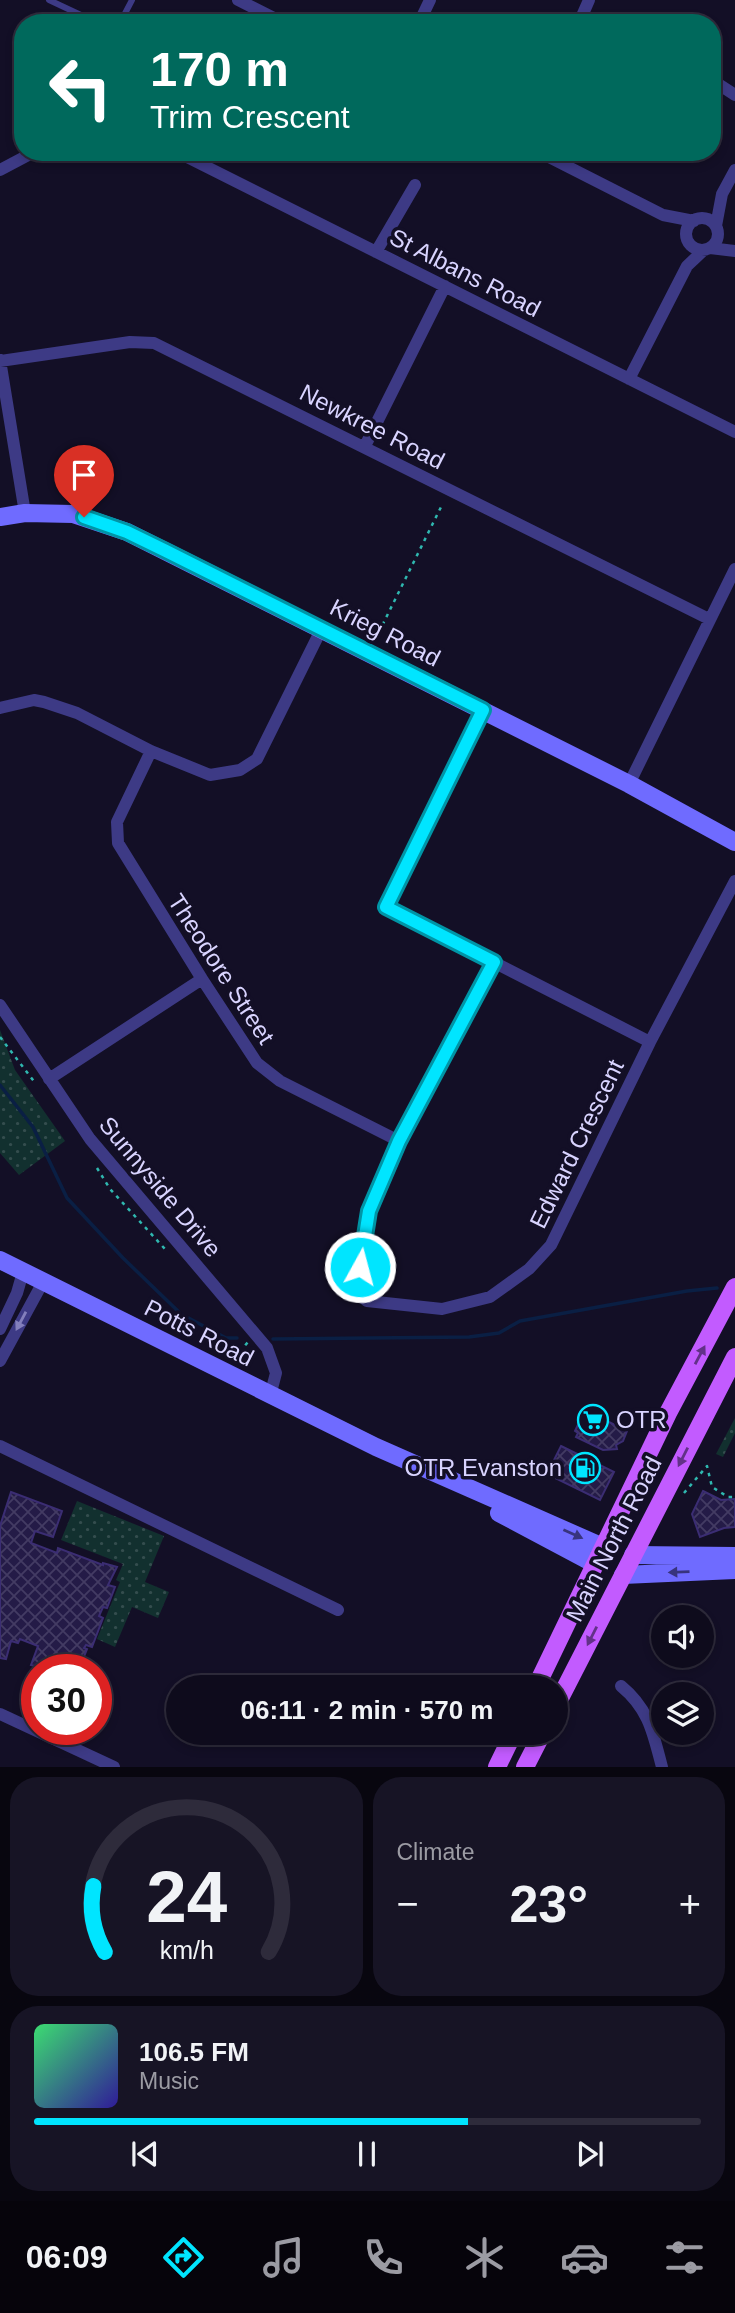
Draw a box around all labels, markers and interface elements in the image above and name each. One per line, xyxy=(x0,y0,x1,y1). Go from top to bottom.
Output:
icon: left xyxy=(35,42,126,133)
text: 170 m xyxy=(150,42,289,96)
text: Trim Crescent xyxy=(150,99,350,135)
street label: St Albans Road xyxy=(385,223,545,322)
street label: Newkree Road xyxy=(295,378,449,475)
pin xyxy=(54,445,114,517)
icon: arrive xyxy=(65,456,103,494)
street label: Krieg Road xyxy=(326,593,445,672)
street label: Theodore Street xyxy=(163,889,280,1049)
street label: Edward Crescent xyxy=(524,1055,629,1232)
street label: Sunnyside Drive xyxy=(94,1111,227,1262)
position arrow xyxy=(323,1230,397,1304)
street label: Potts Road xyxy=(140,1294,258,1372)
one-way arrow xyxy=(15,1311,27,1331)
one-way arrow xyxy=(694,1345,706,1364)
supermarket icon: OTR xyxy=(576,1403,610,1437)
place label: OTR xyxy=(616,1406,667,1433)
one-way arrow xyxy=(678,1447,689,1467)
fuel station icon: OTR Evanston xyxy=(568,1451,602,1485)
street label: Main North Road xyxy=(560,1452,667,1626)
place label: OTR Evanston xyxy=(405,1454,562,1481)
one-way arrow xyxy=(563,1528,583,1540)
one-way arrow xyxy=(668,1567,690,1578)
map controls xyxy=(651,1605,714,1745)
button: sound xyxy=(651,1605,714,1668)
one-way arrow xyxy=(587,1626,598,1646)
speed limit sign: 30 xyxy=(21,1654,112,1745)
button: layers xyxy=(651,1682,714,1745)
text: 06:11 · 2 min · 570 m xyxy=(241,1695,493,1725)
text: Climate xyxy=(397,1839,474,1865)
text: 24 xyxy=(146,1857,227,1938)
text: 23° xyxy=(509,1875,588,1933)
text: − xyxy=(397,1883,419,1925)
text: + xyxy=(679,1883,701,1925)
text: km/h xyxy=(159,1936,213,1964)
text: 106.5 FM xyxy=(139,2037,249,2067)
text: Music xyxy=(139,2068,199,2094)
icon: previous xyxy=(126,2135,164,2173)
icon: pause xyxy=(348,2135,386,2173)
icon: next xyxy=(571,2135,609,2173)
icon: directions xyxy=(159,2233,208,2282)
icon: music xyxy=(259,2233,308,2282)
icon: phone xyxy=(359,2233,408,2282)
icon: climate xyxy=(460,2233,509,2282)
icon: car xyxy=(560,2233,609,2282)
icon: filters xyxy=(660,2233,709,2282)
text: 06:09 xyxy=(26,2239,107,2275)

